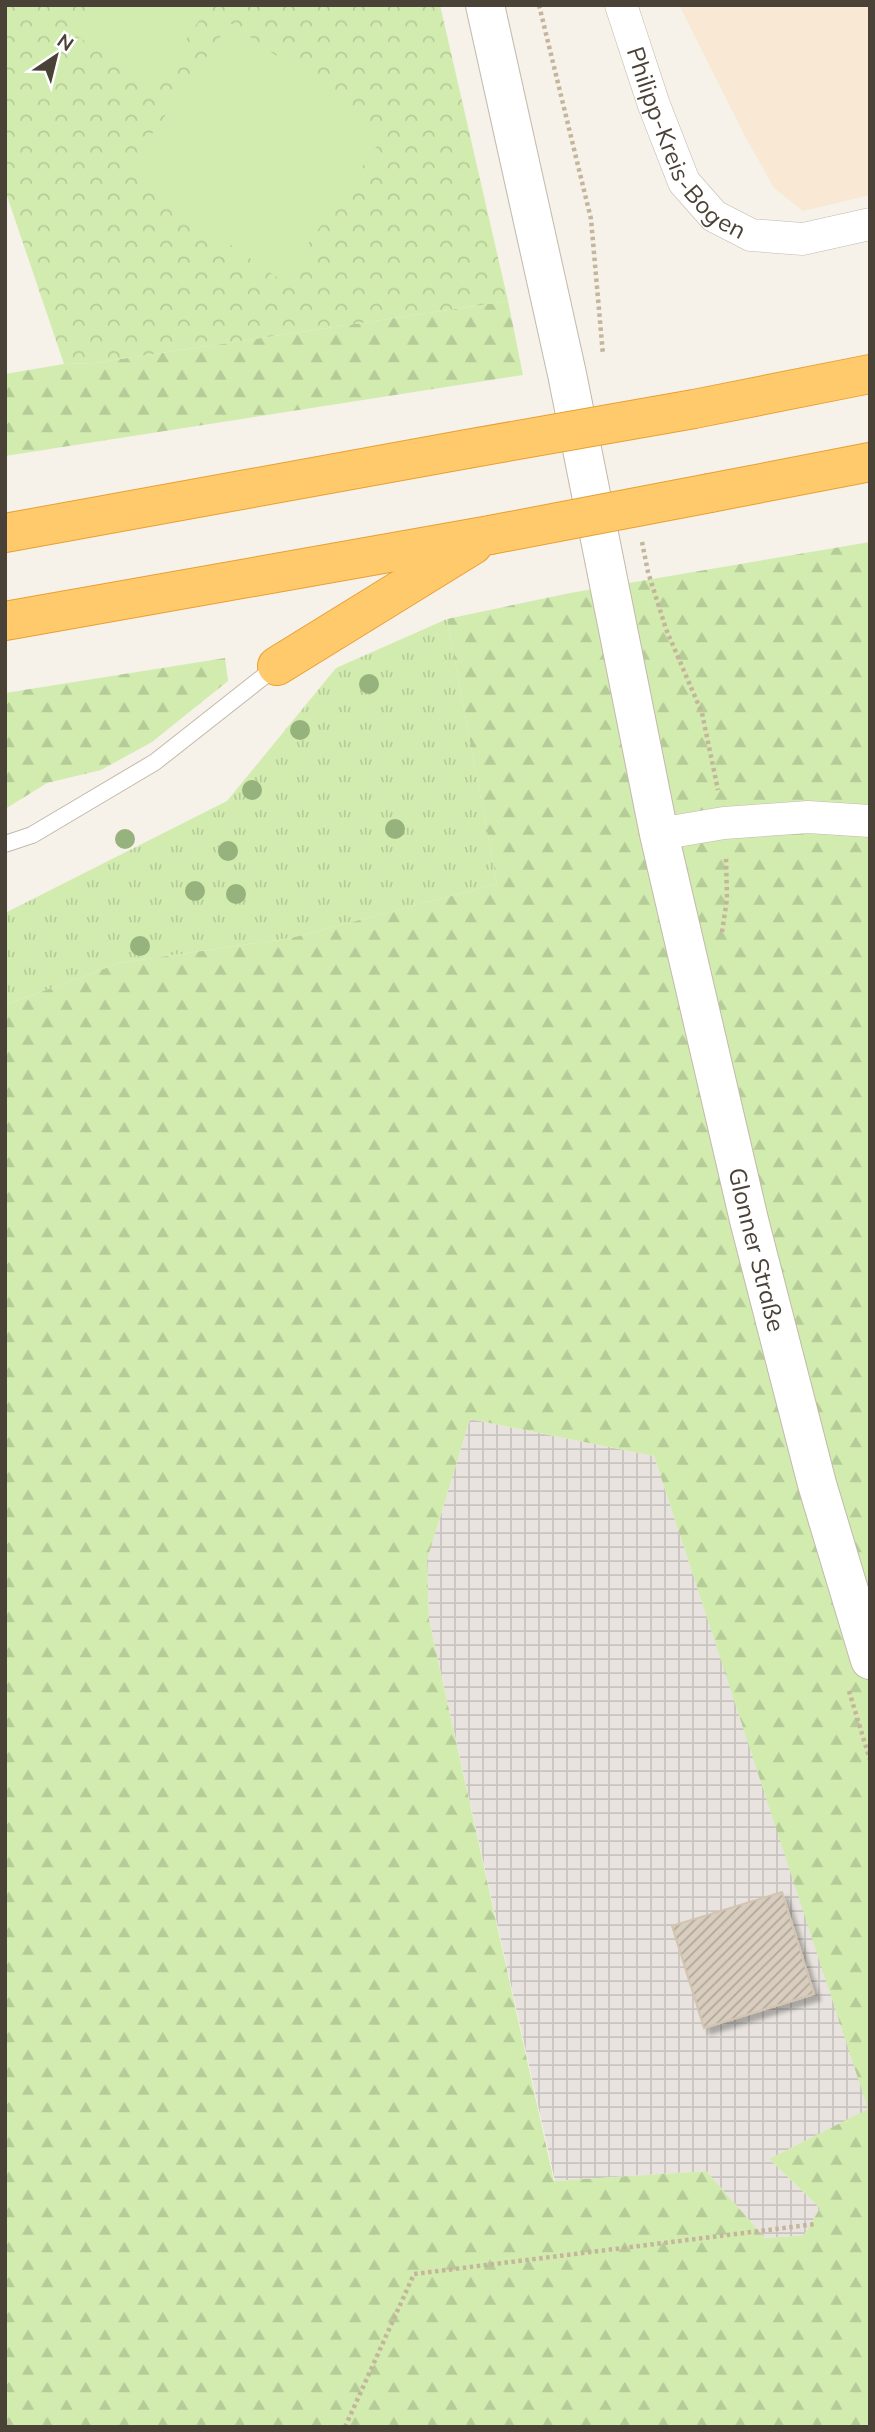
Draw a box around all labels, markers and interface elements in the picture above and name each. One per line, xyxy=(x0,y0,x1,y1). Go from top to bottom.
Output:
north arrow xyxy=(21,21,91,91)
text: N xyxy=(53,28,79,56)
street label: Philipp-Kreis-Bogen xyxy=(621,43,751,245)
street label: Glonner Straße xyxy=(722,1165,792,1335)

